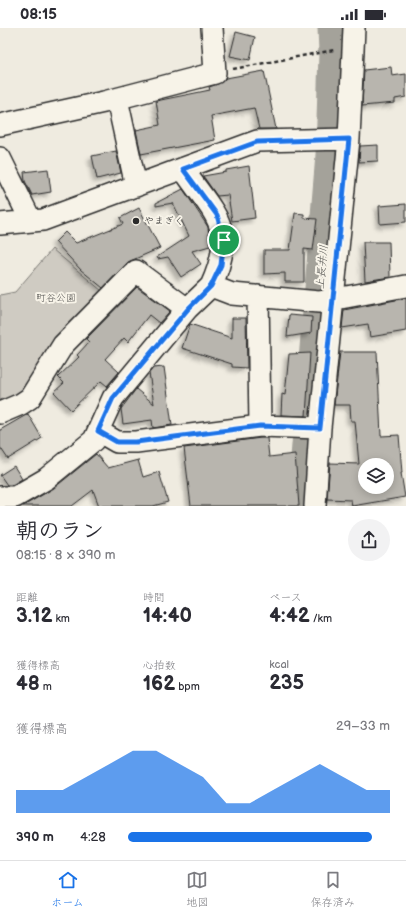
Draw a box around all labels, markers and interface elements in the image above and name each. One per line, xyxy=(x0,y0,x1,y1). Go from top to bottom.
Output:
text: 08:15 xyxy=(20,5,57,24)
place label: やまぎく xyxy=(144,215,184,227)
marker: やまぎく xyxy=(131,216,141,226)
pin xyxy=(207,223,241,257)
icon: arrive xyxy=(213,229,235,251)
water label: 上長井川 xyxy=(314,245,330,289)
park label: 町谷公園 xyxy=(36,292,76,304)
map controls xyxy=(358,458,394,494)
button: layers xyxy=(358,458,394,494)
text: 朝のラン xyxy=(16,518,104,545)
button: share xyxy=(348,519,390,561)
text: 08:15 · 8 × 390 m xyxy=(16,547,115,563)
text: 距離 xyxy=(16,591,38,604)
text: 時間 xyxy=(143,591,165,604)
text: ペース xyxy=(269,591,302,604)
text: 3.12 xyxy=(16,604,52,628)
text: 14:40 xyxy=(143,604,192,628)
text: 4:42 xyxy=(269,604,310,628)
text: km xyxy=(52,612,70,625)
text: /km xyxy=(310,612,332,625)
text: kcal xyxy=(269,658,289,671)
text: 獲得標高 xyxy=(16,659,60,672)
text: 心拍数 xyxy=(143,659,176,672)
text: 235 xyxy=(269,671,304,695)
text: 48 xyxy=(16,672,40,696)
text: 162 xyxy=(143,672,175,696)
text: m xyxy=(40,680,52,693)
text: bpm xyxy=(175,680,200,693)
text: 29–33 m xyxy=(336,718,390,734)
text: 獲得標高 xyxy=(16,721,68,737)
text: 390 m xyxy=(16,829,54,845)
text: 4:28 xyxy=(80,829,106,845)
tab: ホーム xyxy=(51,869,84,909)
tab: 地図 xyxy=(186,869,208,909)
tab: 保存済み xyxy=(311,869,355,909)

